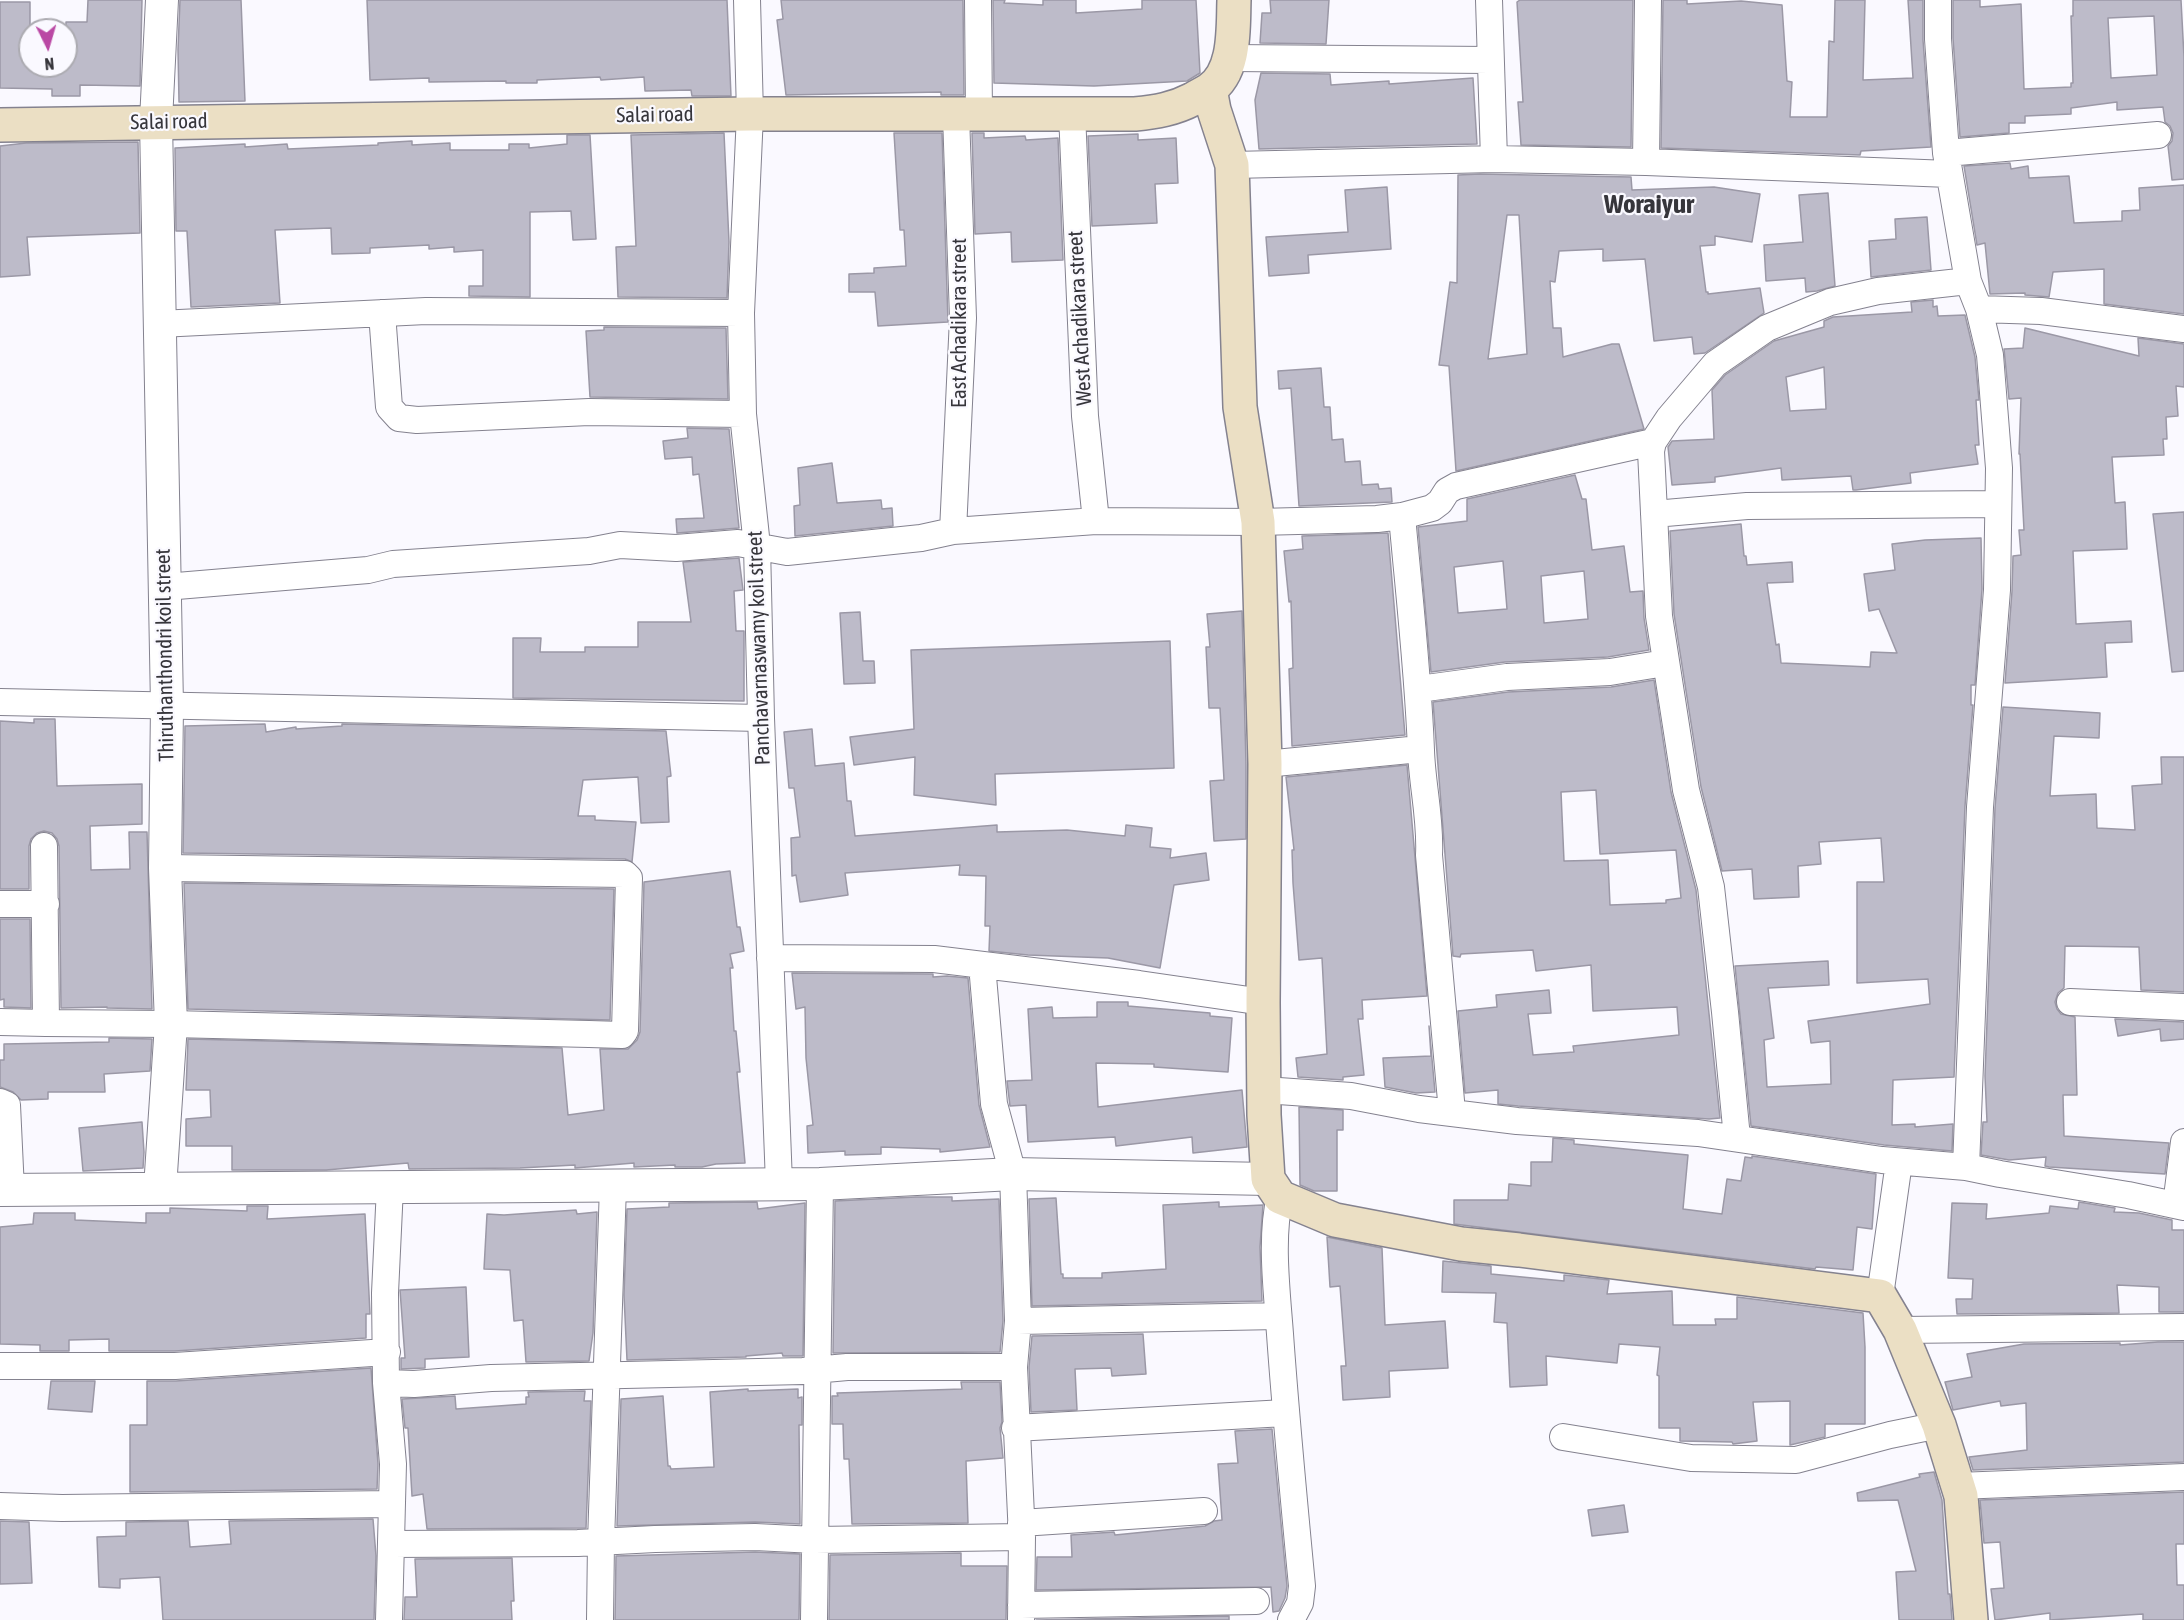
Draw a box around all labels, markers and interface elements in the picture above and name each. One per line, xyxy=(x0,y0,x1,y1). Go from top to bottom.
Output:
north arrow xyxy=(18,18,78,78)
text: N xyxy=(44,55,55,73)
street label: Salai road xyxy=(616,102,694,128)
street label: Salai road xyxy=(130,109,208,135)
district label: Woraiyur xyxy=(1604,188,1694,220)
street label: West Achadikara street xyxy=(1063,230,1097,406)
street label: East Achadikara street xyxy=(946,238,972,408)
street label: Panchavarnaswamy koil street xyxy=(742,530,776,766)
street label: Thiruthanthondri koil street xyxy=(151,548,179,762)

